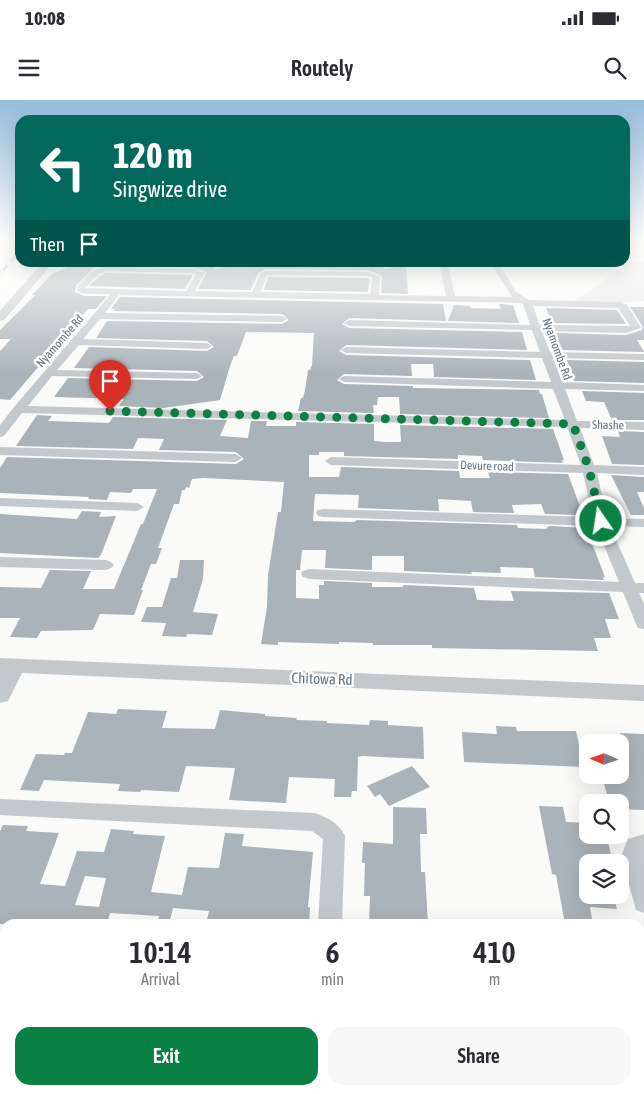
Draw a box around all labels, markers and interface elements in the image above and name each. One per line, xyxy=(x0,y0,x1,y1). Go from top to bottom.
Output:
text: 10:08 xyxy=(25,7,65,29)
icon: menu xyxy=(15,54,43,82)
icon: search xyxy=(601,54,629,82)
text: Routely xyxy=(291,55,353,81)
icon: left xyxy=(30,135,95,200)
text: 120 m xyxy=(113,135,192,175)
text: Singwize drive xyxy=(113,176,227,202)
icon: arrive xyxy=(75,230,103,258)
text: Then xyxy=(30,233,65,255)
street label: Nyamombe Rd xyxy=(33,312,87,370)
street label: Nyamombe Rd xyxy=(539,316,575,382)
pin xyxy=(89,360,131,411)
icon: arrive xyxy=(96,367,124,395)
street label: Shashe xyxy=(592,418,624,432)
street label: Devure road xyxy=(460,458,514,474)
position arrow xyxy=(574,494,626,546)
street label: Chitowa Rd xyxy=(291,669,353,688)
north arrow xyxy=(579,734,629,784)
map controls xyxy=(579,734,629,904)
button: search xyxy=(579,794,629,844)
button: layers xyxy=(579,854,629,904)
text: 10:14 xyxy=(129,935,192,969)
text: 6 xyxy=(325,935,340,969)
text: 410 xyxy=(473,935,516,969)
text: Arrival xyxy=(141,970,180,988)
text: min xyxy=(321,970,344,988)
text: m xyxy=(489,970,500,988)
button: Exit xyxy=(15,1027,318,1085)
button: Share xyxy=(328,1027,630,1085)

